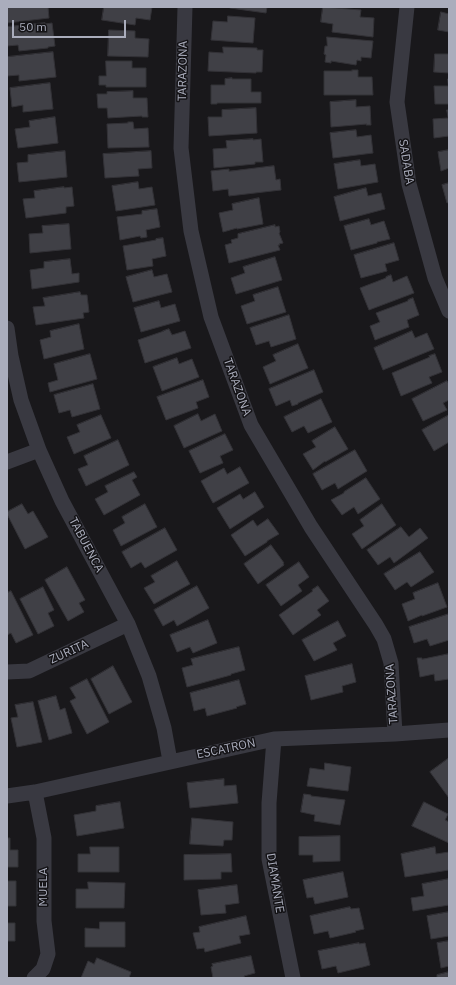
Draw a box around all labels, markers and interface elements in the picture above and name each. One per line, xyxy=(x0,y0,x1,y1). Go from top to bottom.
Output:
scale bar xyxy=(14,12,128,38)
text: 50 m xyxy=(19,19,47,34)
street label: TARAZONA xyxy=(175,41,191,101)
street label: SADABA xyxy=(395,138,417,186)
street label: TARAZONA xyxy=(220,356,254,418)
street label: TABUENCA xyxy=(65,515,107,575)
street label: ZURITA xyxy=(47,637,91,667)
street label: TARAZONA xyxy=(383,663,401,725)
street label: ESCATRON xyxy=(195,736,257,762)
street label: DIAMANTE xyxy=(263,852,287,914)
street label: MUELA xyxy=(37,868,51,906)

